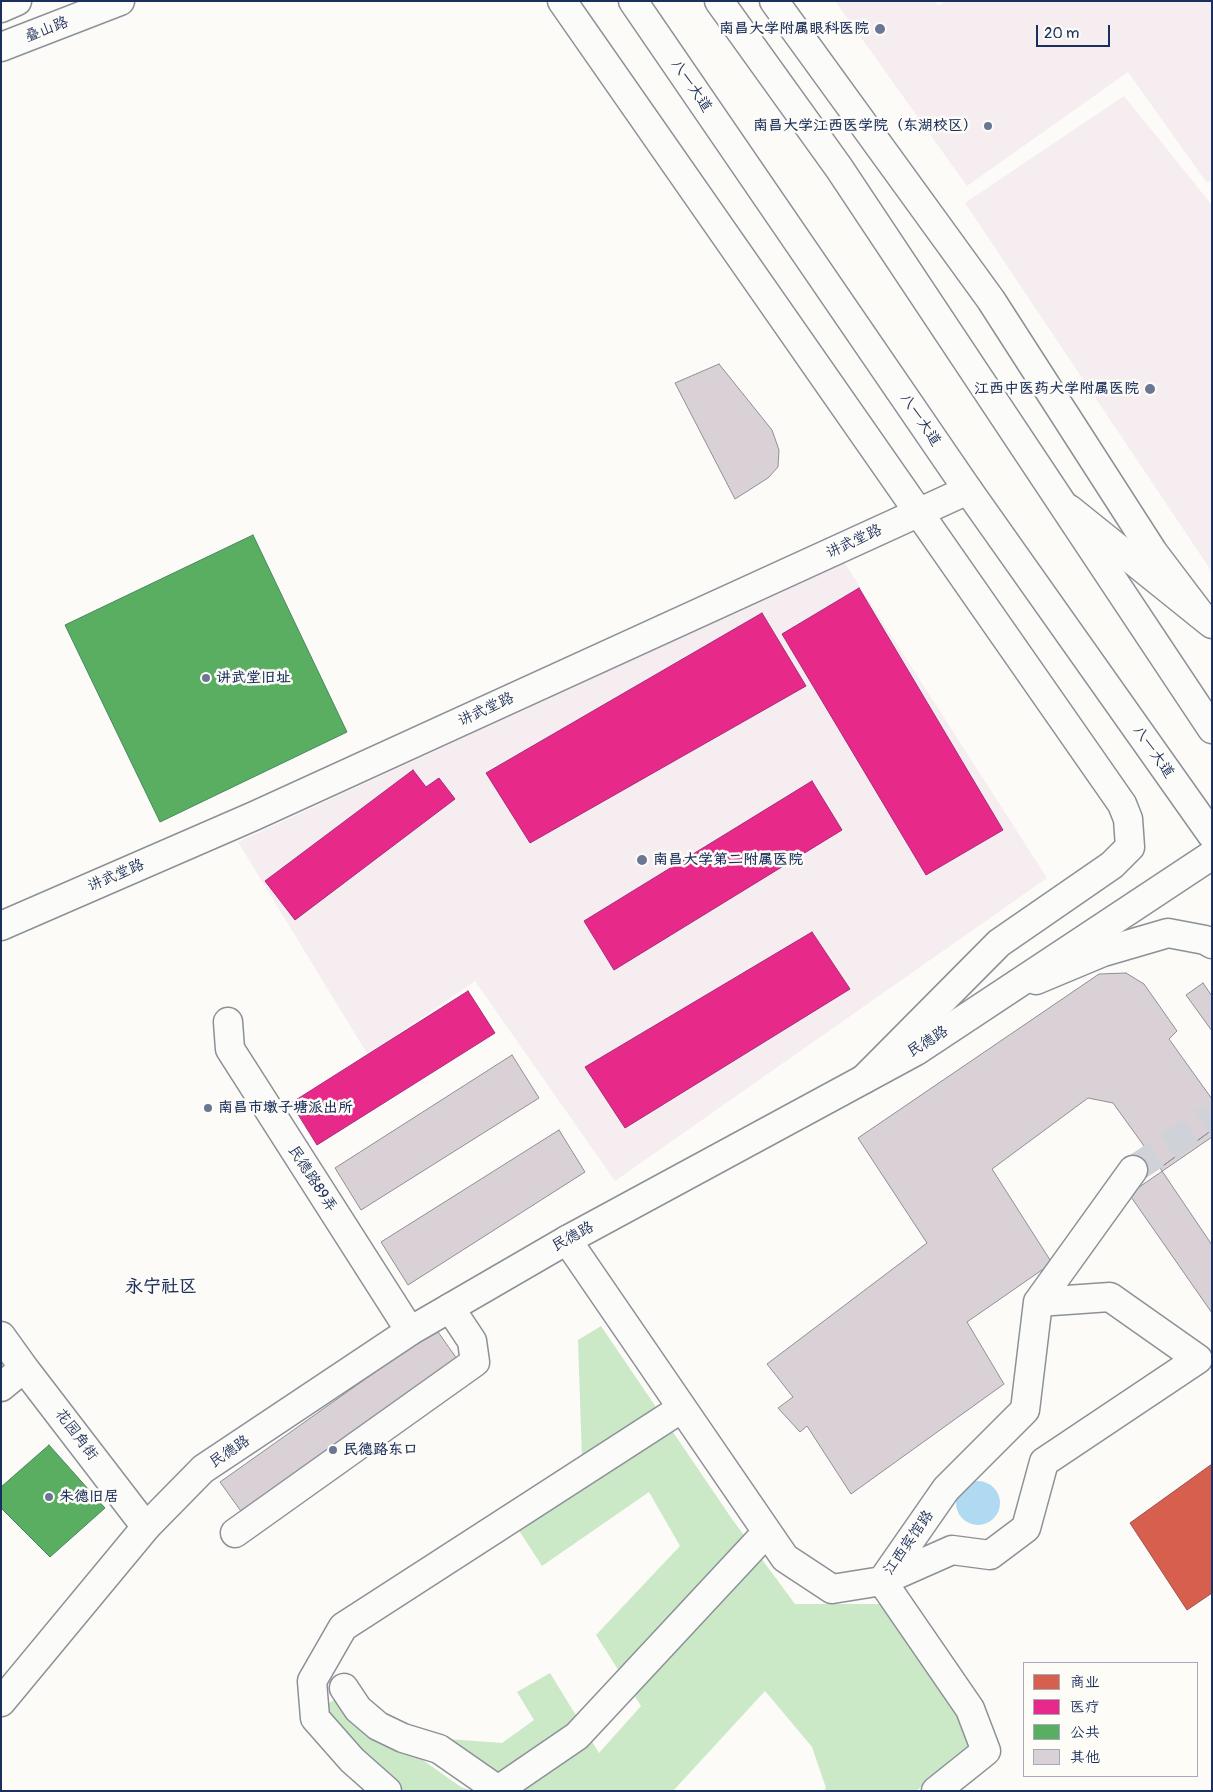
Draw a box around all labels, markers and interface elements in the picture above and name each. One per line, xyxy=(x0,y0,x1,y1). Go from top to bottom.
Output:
street label: 叠山路 xyxy=(23,14,71,46)
scale bar xyxy=(1038,15,1112,47)
place label: 南昌大学附属眼科医院 xyxy=(719,20,869,38)
marker: 南昌大学附属眼科医院 xyxy=(873,22,887,36)
text: 20 m xyxy=(1044,24,1079,43)
street label: 八一大道 xyxy=(667,56,715,116)
place label: 南昌大学江西医学院（东湖校区） xyxy=(753,117,978,135)
marker: 南昌大学江西医学院（东湖校区） xyxy=(982,120,994,132)
place label: 江西中医药大学附属医院 xyxy=(974,380,1139,398)
marker: 江西中医药大学附属医院 xyxy=(1143,382,1157,396)
street label: 八一大道 xyxy=(896,390,944,450)
street label: 讲武堂路 xyxy=(823,521,885,563)
place label: 讲武堂旧址 xyxy=(216,669,291,687)
marker: 讲武堂旧址 xyxy=(200,672,212,684)
street label: 讲武堂路 xyxy=(455,689,517,731)
street label: 八一大道 xyxy=(1128,722,1178,782)
place label: 南昌大学第二附属医院 xyxy=(653,851,803,869)
marker: 南昌大学第二附属医院 xyxy=(635,853,649,867)
street label: 讲武堂路 xyxy=(85,856,147,896)
street label: 民德路 xyxy=(904,1022,952,1062)
place label: 南昌市墩子塘派出所 xyxy=(218,1099,353,1117)
marker: 南昌市墩子塘派出所 xyxy=(202,1102,214,1114)
street label: 民德路89弄 xyxy=(284,1143,340,1215)
street label: 民德路 xyxy=(549,1218,597,1256)
district label: 永宁社区 xyxy=(125,1276,197,1298)
street label: 花园角街 xyxy=(51,1406,101,1464)
street label: 民德路 xyxy=(206,1432,254,1472)
place label: 民德路东口 xyxy=(343,1441,418,1459)
marker: 民德路东口 xyxy=(327,1444,339,1456)
place label: 朱德旧居 xyxy=(59,1488,119,1506)
marker: 朱德旧居 xyxy=(43,1491,55,1503)
street label: 江西宾馆路 xyxy=(880,1507,938,1579)
legend xyxy=(1023,1662,1198,1777)
text: 商业 xyxy=(1070,1673,1100,1692)
text: 医疗 xyxy=(1070,1698,1100,1717)
text: 公共 xyxy=(1070,1723,1100,1742)
text: 其他 xyxy=(1070,1748,1100,1767)

